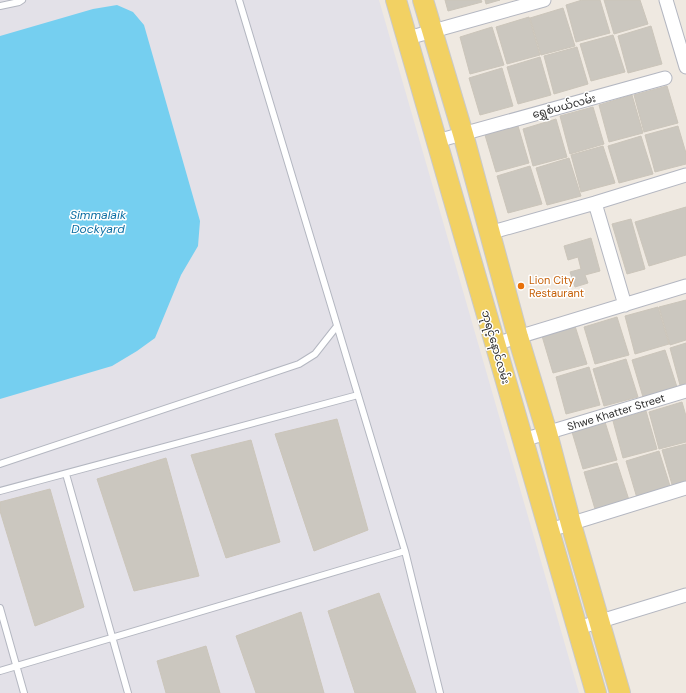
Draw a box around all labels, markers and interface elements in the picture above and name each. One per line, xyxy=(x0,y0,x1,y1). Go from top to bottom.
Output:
street label: ရွှေစံပယ်လမ်း xyxy=(531,91,598,123)
water label: Simmalaik Dockyard xyxy=(70,207,127,237)
place label: Lion City Restaurant xyxy=(529,273,584,300)
marker: Lion City Restaurant xyxy=(516,281,526,291)
street label: ဘုရင့်နောင်လမ်း xyxy=(477,309,513,386)
street label: Shwe Khatter Street xyxy=(565,390,667,434)

